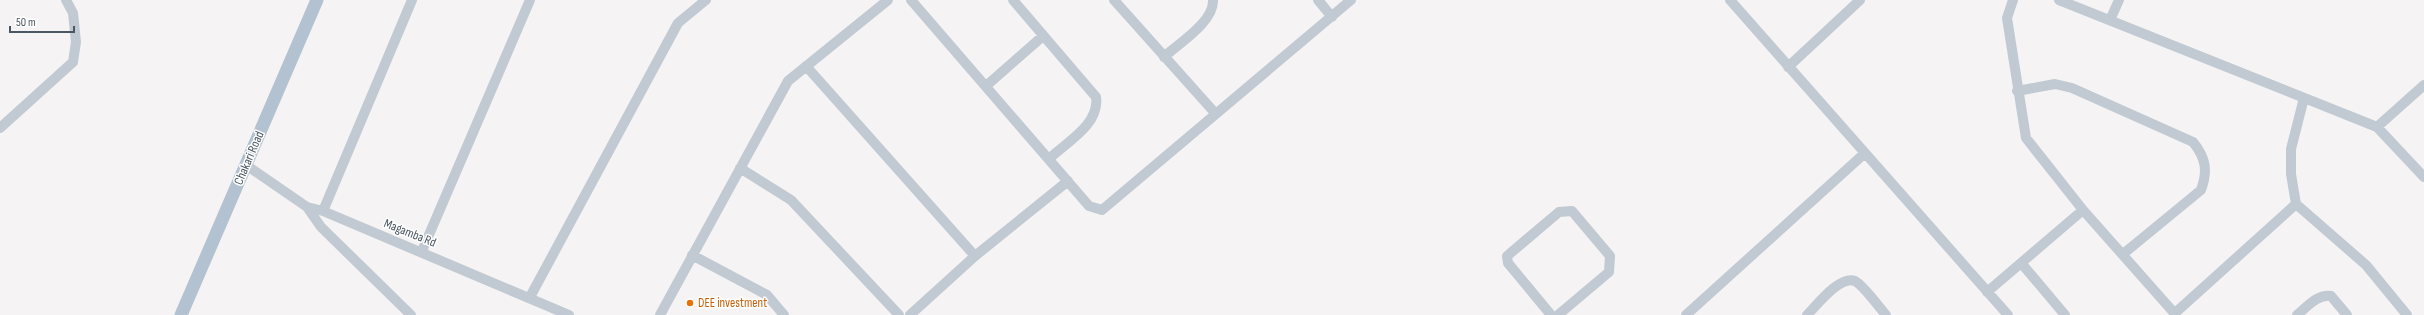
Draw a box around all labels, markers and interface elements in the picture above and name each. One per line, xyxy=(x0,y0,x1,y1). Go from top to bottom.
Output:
scale bar xyxy=(10,8,74,34)
text: 50 m xyxy=(16,15,36,30)
street label: Chakari Road xyxy=(231,129,267,187)
street label: Magamba Rd xyxy=(382,215,438,251)
place label: DEE investment xyxy=(698,295,767,311)
marker: DEE investment xyxy=(685,298,695,308)

